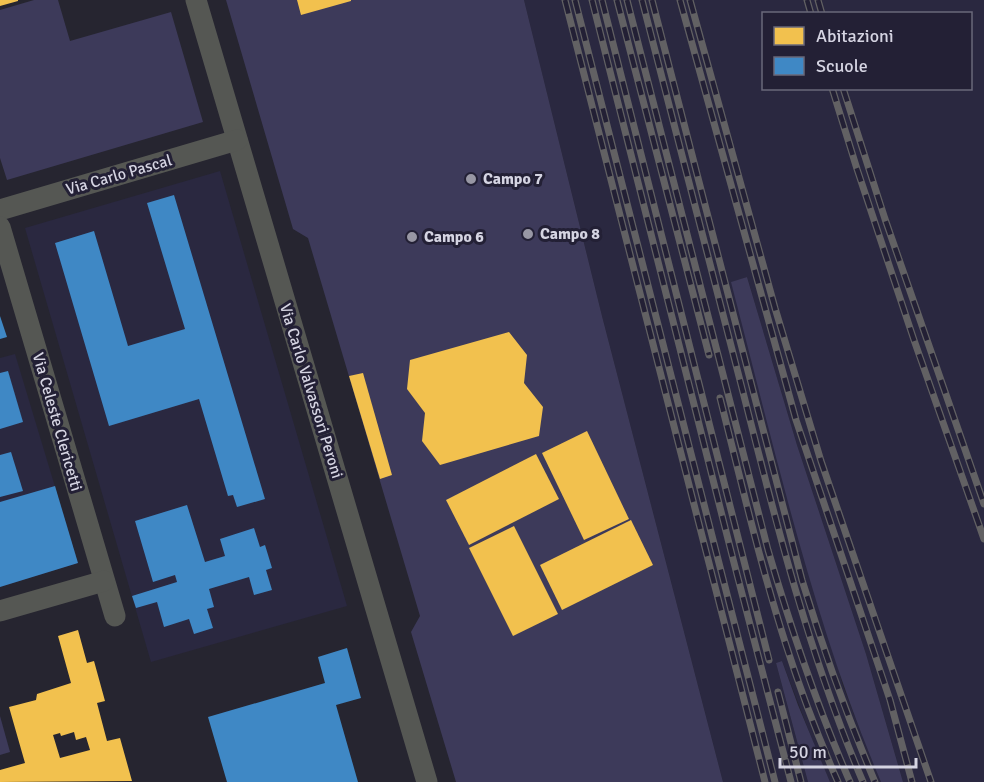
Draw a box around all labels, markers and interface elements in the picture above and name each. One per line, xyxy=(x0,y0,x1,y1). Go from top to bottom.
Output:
legend xyxy=(762,12,972,90)
text: Abitazioni xyxy=(816,25,894,47)
text: Scuole xyxy=(816,55,868,77)
street label: Via Carlo Pascal xyxy=(64,150,175,200)
place label: Campo 7 xyxy=(483,169,543,189)
marker: Campo 7 xyxy=(464,172,478,186)
place label: Campo 8 xyxy=(540,224,600,244)
place label: Campo 6 xyxy=(424,227,484,247)
marker: Campo 8 xyxy=(521,227,535,241)
marker: Campo 6 xyxy=(405,230,419,244)
street label: Via Carlo Valvassori Peroni xyxy=(275,301,347,481)
street label: Via Celeste Clericetti xyxy=(28,350,86,494)
scale bar xyxy=(780,731,916,769)
text: 50 m xyxy=(789,741,827,763)

